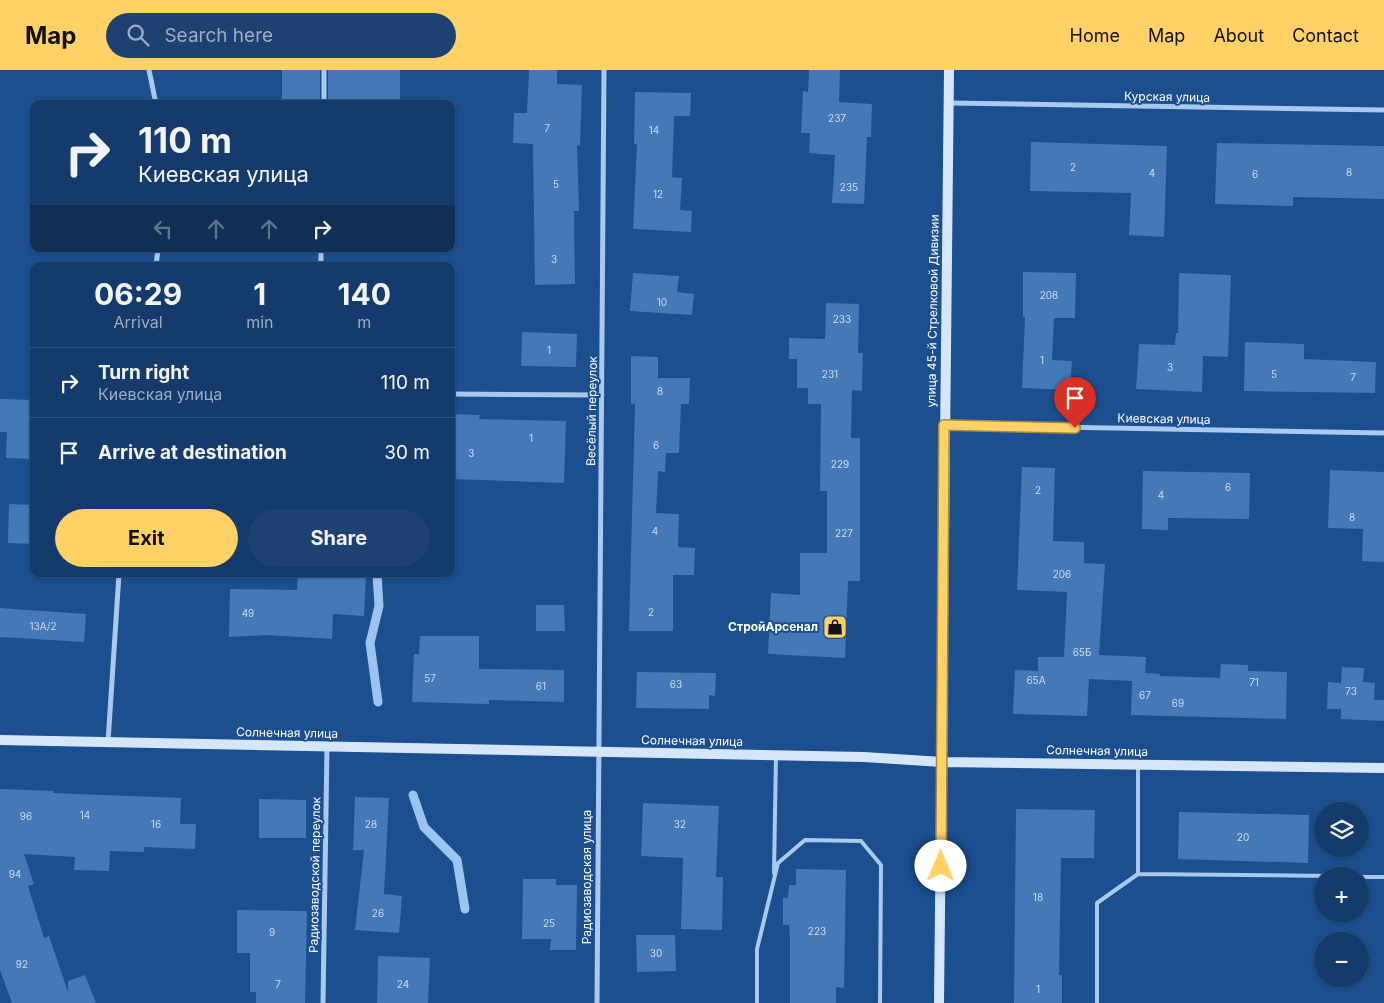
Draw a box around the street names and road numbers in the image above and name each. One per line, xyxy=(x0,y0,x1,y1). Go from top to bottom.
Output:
street label: Курская улица xyxy=(1124,88,1210,105)
street label: улица 45-й Стрелковой Дивизии xyxy=(923,214,942,408)
street label: Весёлый переулок xyxy=(583,355,600,466)
street label: Киевская улица xyxy=(1117,410,1211,427)
street label: Солнечная улица xyxy=(236,724,338,741)
street label: Солнечная улица xyxy=(641,732,743,749)
street label: Солнечная улица xyxy=(1046,742,1148,759)
street label: Радиозаводской переулок xyxy=(306,796,323,953)
street label: Радиозаводская улица xyxy=(579,810,594,944)

